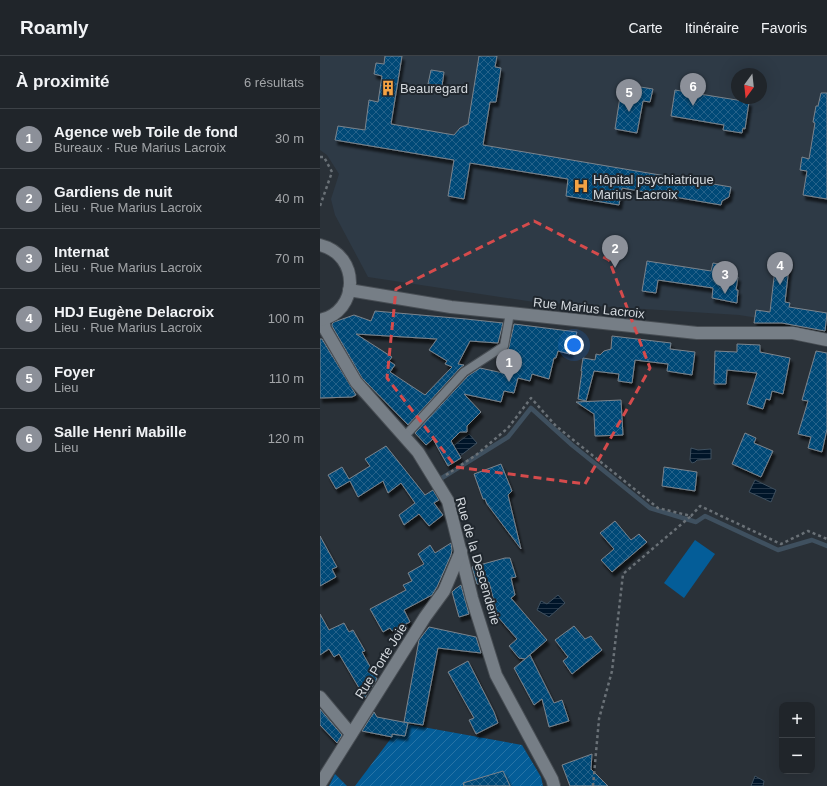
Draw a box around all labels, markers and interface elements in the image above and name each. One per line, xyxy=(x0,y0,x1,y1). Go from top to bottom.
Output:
text: Roamly xyxy=(20,17,89,38)
text: Carte xyxy=(628,20,663,36)
text: Itinéraire xyxy=(685,20,739,36)
text: Favoris xyxy=(761,20,807,36)
north arrow xyxy=(731,68,767,104)
text: À proximité xyxy=(16,72,110,91)
pin: 6 xyxy=(680,73,706,106)
text: 6 résultats xyxy=(244,75,304,90)
building icon: Beauregard xyxy=(379,79,397,97)
pin: 5 xyxy=(616,79,642,112)
place label: Beauregard xyxy=(400,81,468,96)
text: Agence web Toile de fond xyxy=(54,123,238,140)
text: 1 xyxy=(25,131,33,146)
text: 30 m xyxy=(275,131,304,146)
text: Bureaux · Rue Marius Lacroix xyxy=(54,140,226,155)
place label: Hôpital psychiatrique Marius Lacroix xyxy=(593,172,714,202)
hospital icon: Hôpital psychiatrique Marius Lacroix xyxy=(572,177,590,195)
text: Gardiens de nuit xyxy=(54,183,172,200)
text: 2 xyxy=(25,191,33,206)
text: 40 m xyxy=(275,191,304,206)
text: Lieu · Rue Marius Lacroix xyxy=(54,200,202,215)
pin: 2 xyxy=(602,235,628,268)
text: Internat xyxy=(54,243,109,260)
text: 3 xyxy=(25,251,33,266)
text: 70 m xyxy=(275,251,304,266)
pin: 4 xyxy=(767,252,793,285)
text: Lieu · Rue Marius Lacroix xyxy=(54,260,202,275)
pin: 3 xyxy=(712,261,738,294)
street label: Rue Marius Lacroix xyxy=(533,295,646,321)
text: HDJ Eugène Delacroix xyxy=(54,303,214,320)
text: 4 xyxy=(25,311,33,326)
text: 100 m xyxy=(268,311,304,326)
text: Lieu · Rue Marius Lacroix xyxy=(54,320,202,335)
your location xyxy=(564,335,584,355)
pin: 1 xyxy=(496,349,522,382)
text: Foyer xyxy=(54,363,95,380)
text: 5 xyxy=(25,371,33,386)
text: 110 m xyxy=(269,371,304,386)
text: Lieu xyxy=(54,380,79,395)
text: Salle Henri Mabille xyxy=(54,423,187,440)
text: 6 xyxy=(25,431,33,446)
text: 120 m xyxy=(268,431,304,446)
text: Lieu xyxy=(54,440,79,455)
street label: Rue de la Descenderie xyxy=(453,495,503,627)
street label: Rue Porte Joie xyxy=(352,621,410,701)
map controls xyxy=(779,702,815,774)
button: + xyxy=(779,702,815,738)
button: − xyxy=(779,738,815,774)

